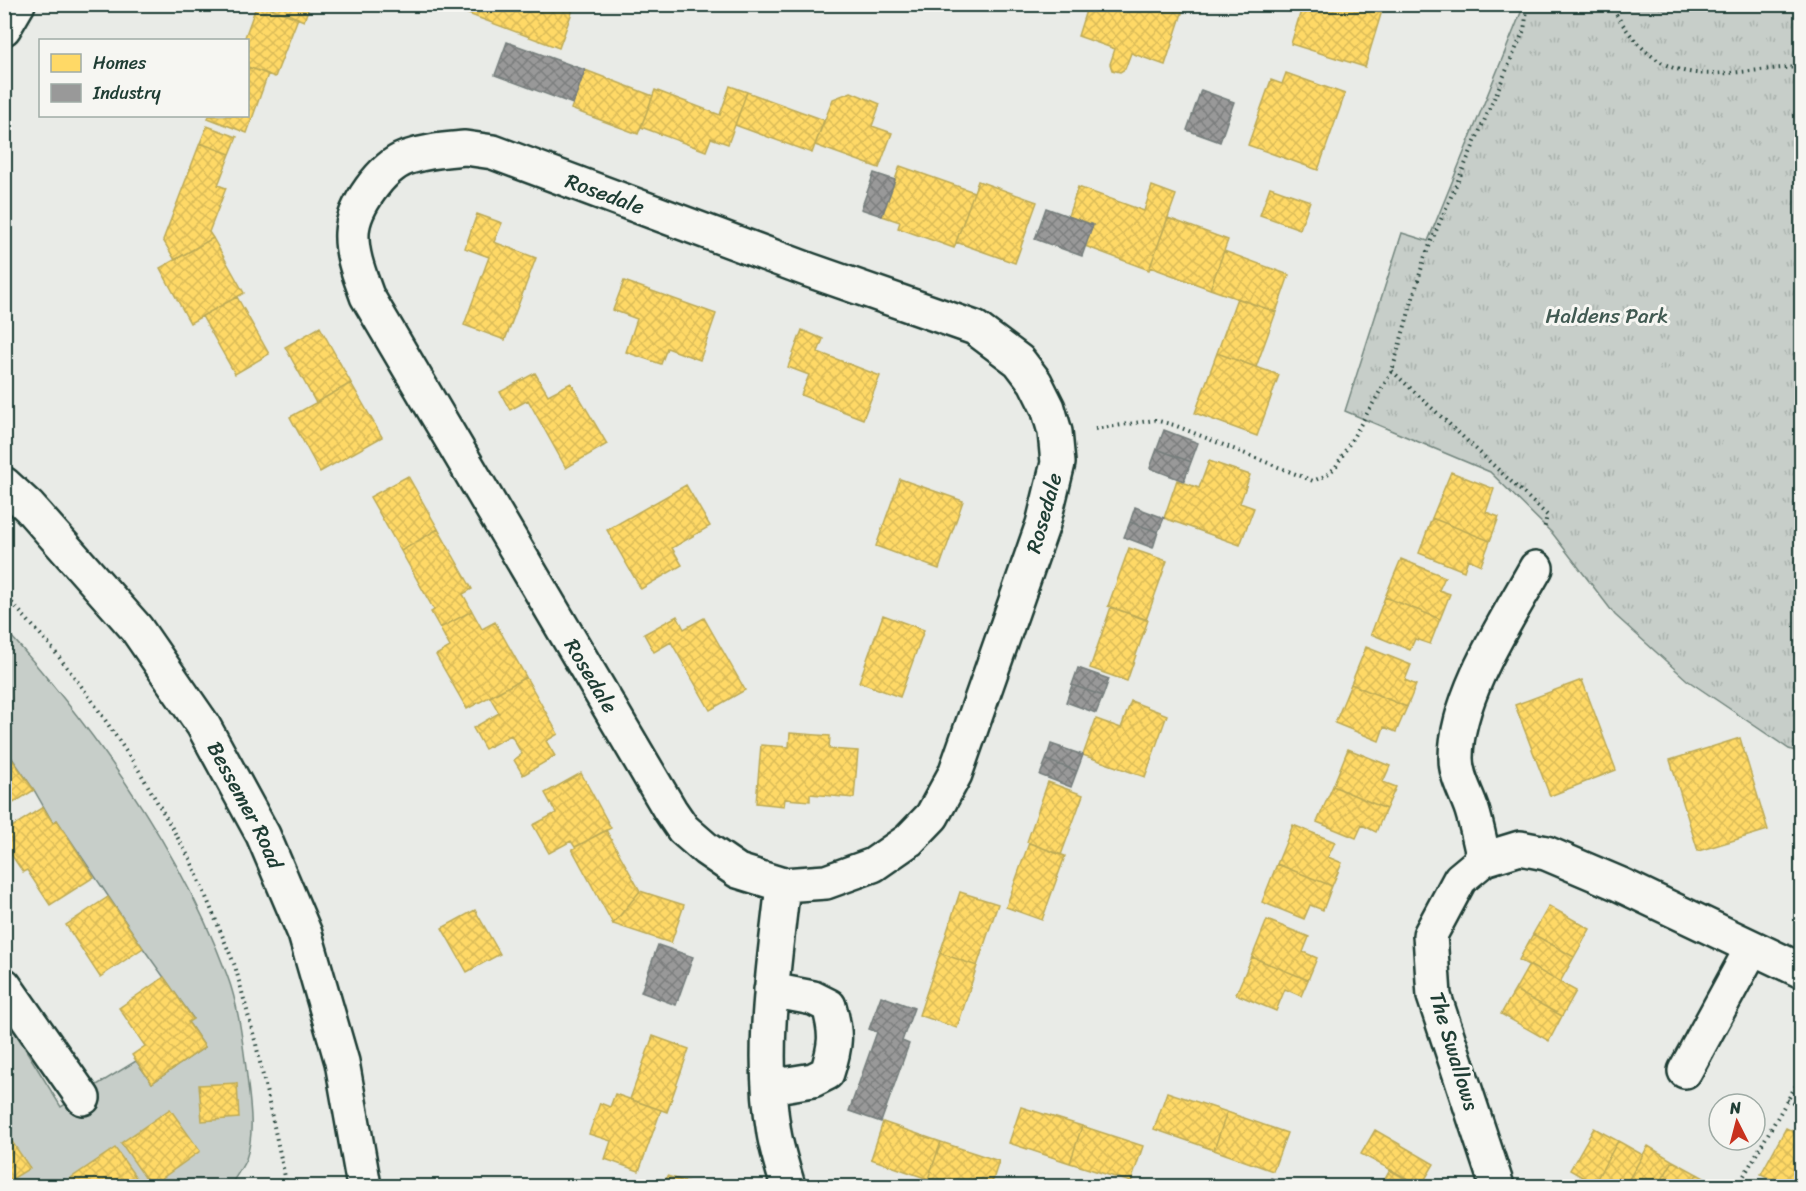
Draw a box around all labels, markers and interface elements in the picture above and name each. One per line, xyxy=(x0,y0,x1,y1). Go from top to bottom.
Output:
legend xyxy=(39,39,249,117)
text: Homes xyxy=(93,47,147,79)
text: Industry xyxy=(92,77,162,109)
street label: Rosedale xyxy=(560,162,650,226)
park label: Haldens Park xyxy=(1546,297,1668,335)
street label: Rosedale xyxy=(1014,468,1074,558)
street label: Rosedale xyxy=(554,631,629,721)
street label: Bessemer Road xyxy=(196,734,295,877)
street label: The Swallows xyxy=(1418,987,1490,1116)
north arrow xyxy=(1707,1092,1767,1152)
text: N xyxy=(1727,1092,1743,1123)

